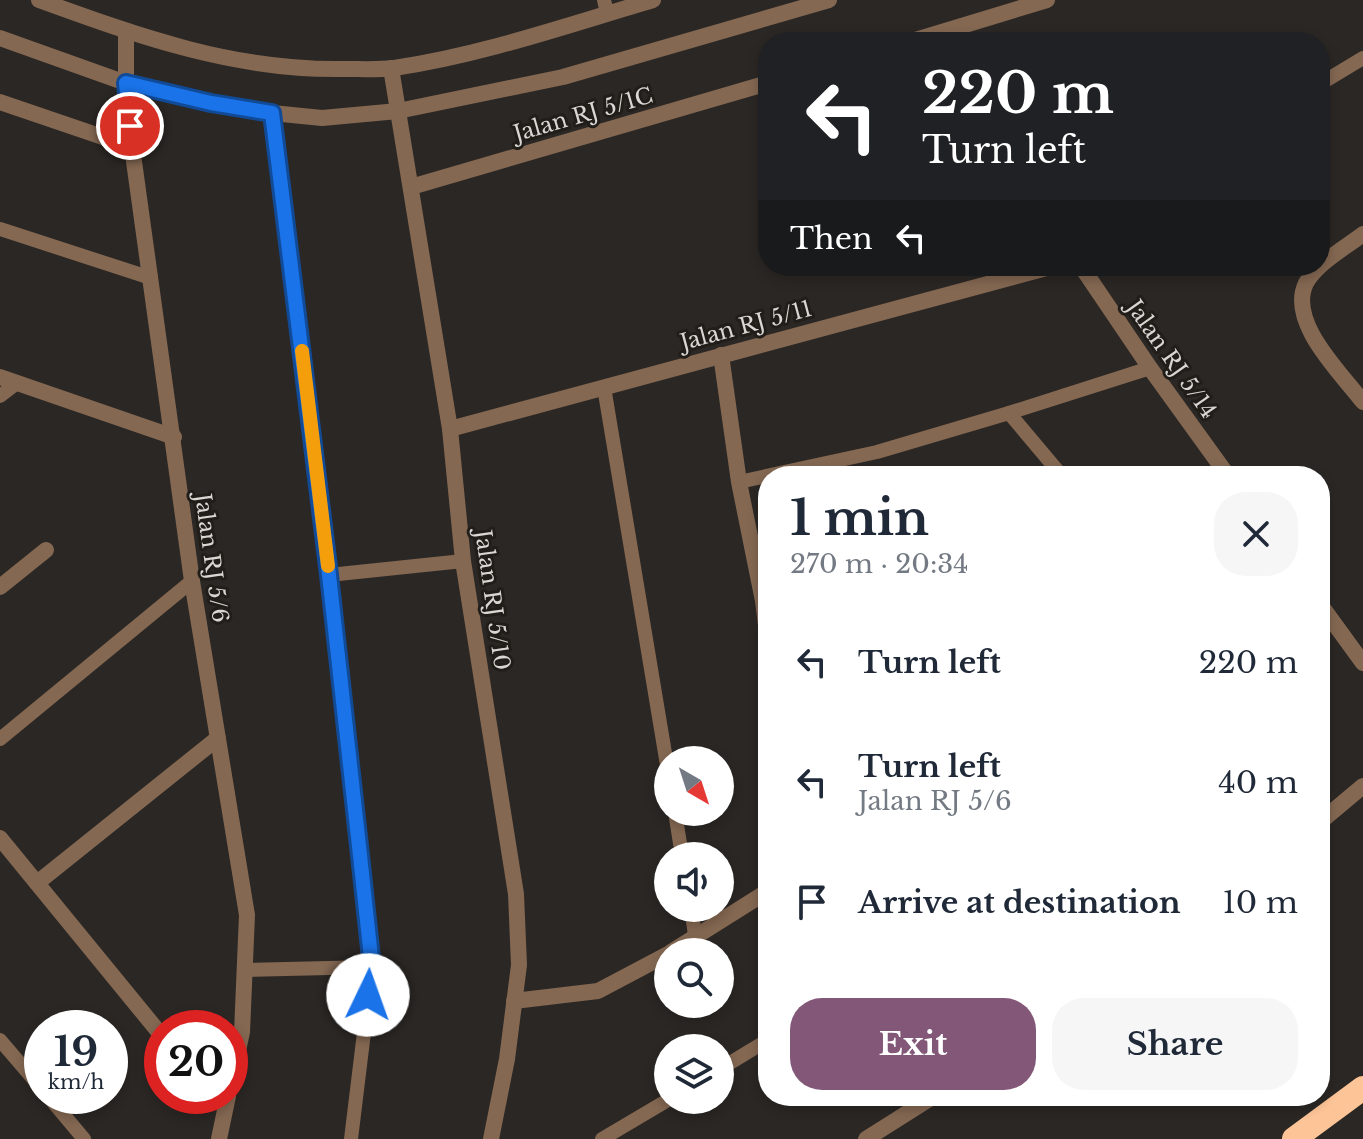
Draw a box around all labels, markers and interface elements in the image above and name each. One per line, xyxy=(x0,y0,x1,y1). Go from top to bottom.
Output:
text: 220 m xyxy=(922,59,1114,128)
icon: left xyxy=(790,64,894,168)
street label: Jalan RJ 5/1C xyxy=(508,82,656,148)
pin xyxy=(96,92,164,160)
icon: arrive xyxy=(108,104,152,148)
text: Turn left xyxy=(922,128,1086,173)
icon: left xyxy=(889,216,933,260)
text: Then xyxy=(790,220,873,257)
street label: Jalan RJ 5/14 xyxy=(1119,292,1222,424)
street label: Jalan RJ 5/11 xyxy=(674,295,815,357)
text: 1 min xyxy=(790,488,929,548)
street label: Jalan RJ 5/6 xyxy=(189,489,234,624)
button: close xyxy=(1214,492,1298,576)
street label: Jalan RJ 5/10 xyxy=(469,525,516,672)
text: 270 m · 20:34 xyxy=(790,548,969,580)
icon: left xyxy=(790,640,834,684)
text: Turn left xyxy=(858,644,1001,681)
text: 220 m xyxy=(1199,644,1298,681)
north arrow xyxy=(654,746,734,826)
map controls xyxy=(654,746,734,1114)
text: Turn left xyxy=(858,748,1001,785)
icon: left xyxy=(790,760,834,804)
text: 40 m xyxy=(1218,764,1298,801)
text: Jalan RJ 5/6 xyxy=(858,785,1012,817)
button: sound xyxy=(654,842,734,922)
icon: arrive xyxy=(790,880,834,924)
text: Arrive at destination xyxy=(858,884,1181,921)
text: 10 m xyxy=(1222,884,1298,921)
button: search xyxy=(654,938,734,1018)
position arrow xyxy=(326,953,410,1037)
button: Exit xyxy=(790,998,1036,1090)
button: Share xyxy=(1052,998,1298,1090)
speed limit sign: 20 xyxy=(144,1010,248,1114)
text: 19 xyxy=(54,1027,98,1077)
button: layers xyxy=(654,1034,734,1114)
text: km/h xyxy=(48,1070,104,1094)

